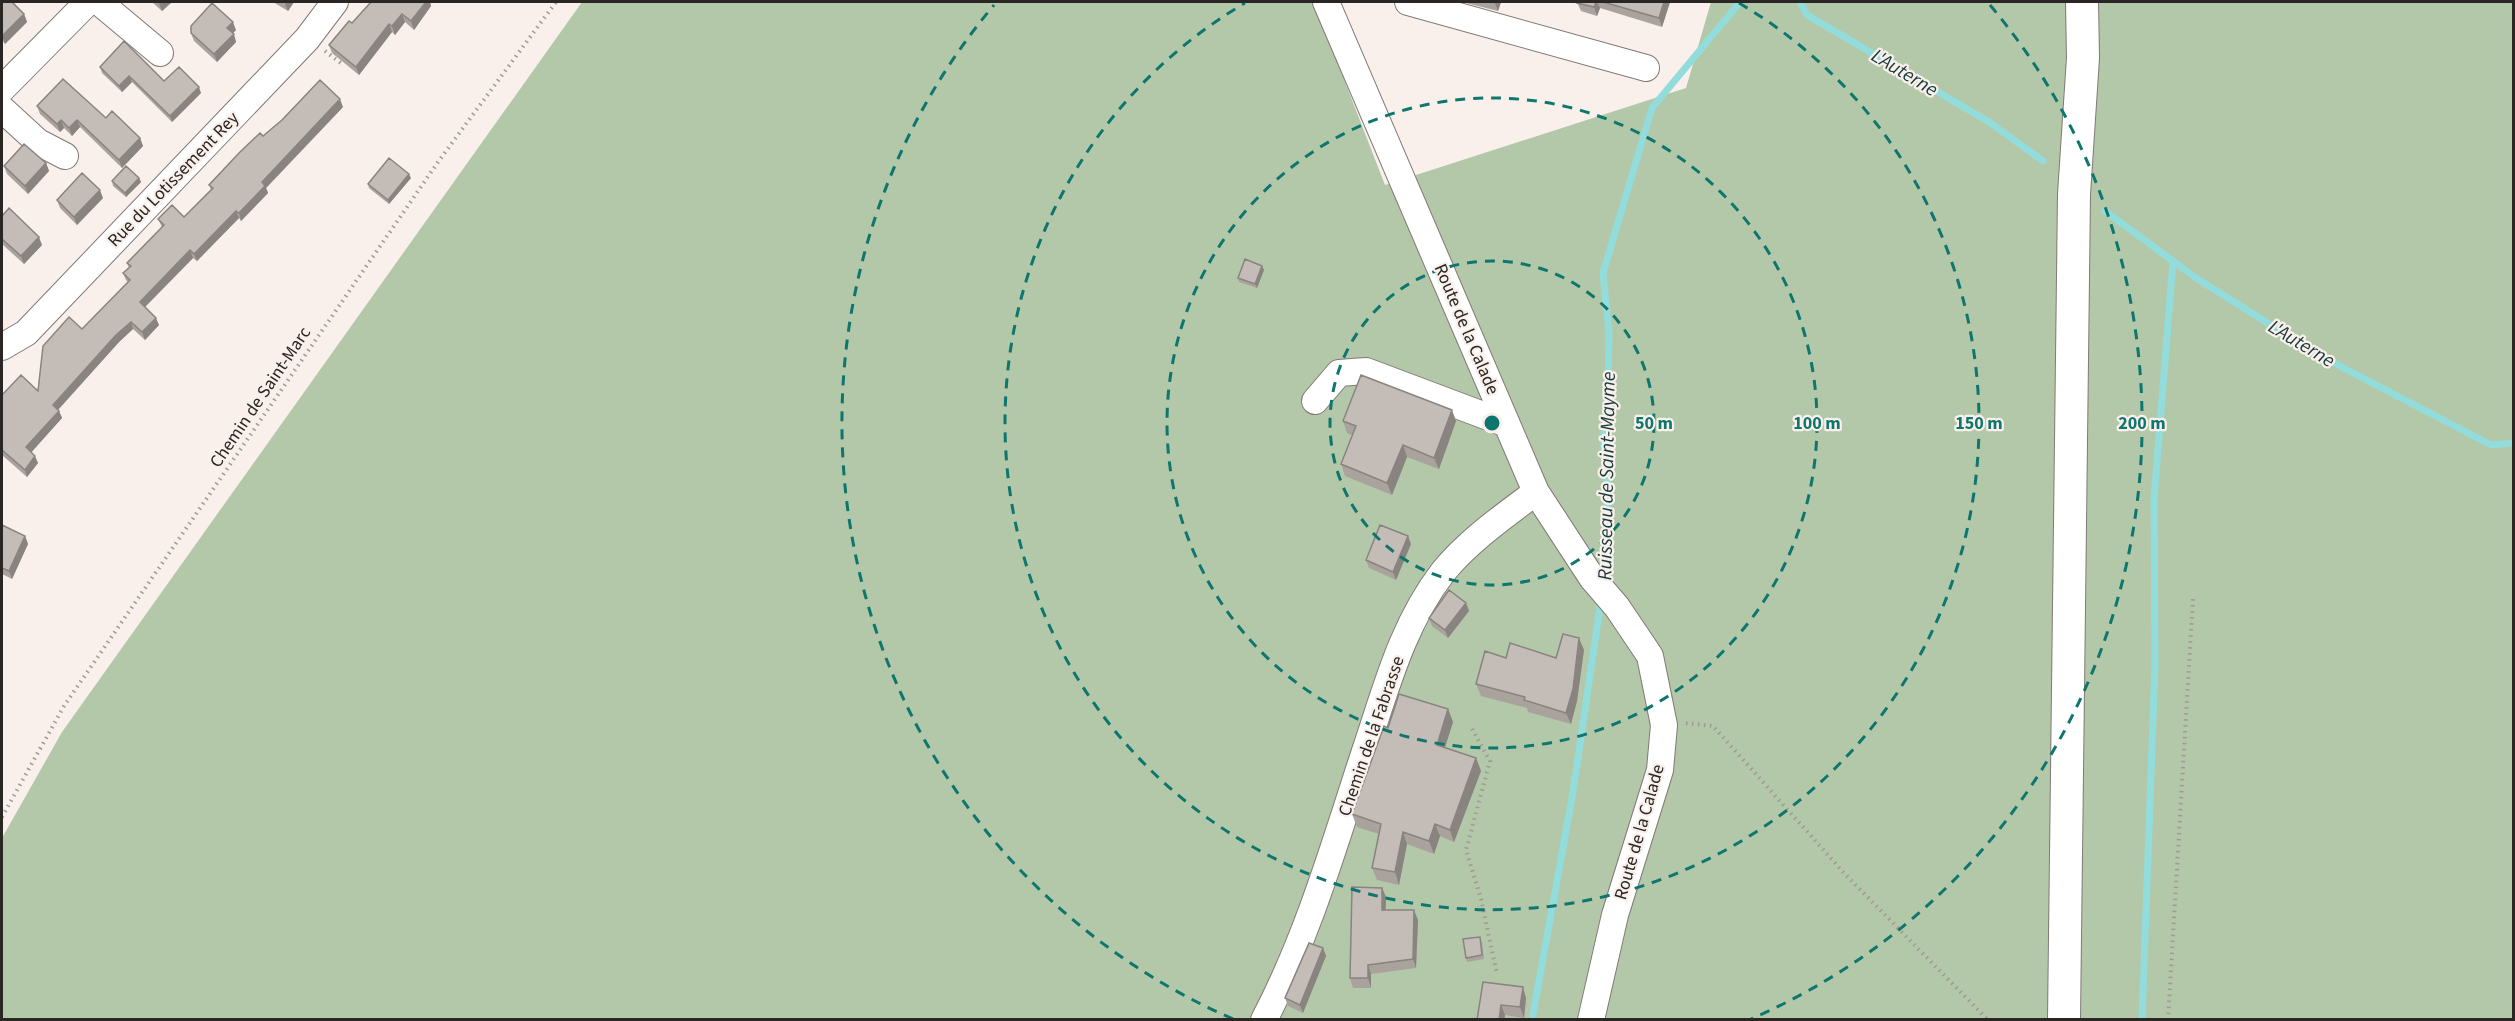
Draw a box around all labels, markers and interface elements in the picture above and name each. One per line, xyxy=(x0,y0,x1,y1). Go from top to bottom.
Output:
water label: L'Auterne xyxy=(1866,42,1943,104)
street label: Rue du Lotissement Rey xyxy=(102,106,245,253)
street label: Route de la Calade xyxy=(1428,260,1505,398)
water label: L'Auterne xyxy=(2263,313,2340,375)
street label: Chemin de Saint-Marc xyxy=(204,322,317,473)
water label: Ruisseau de Saint-Mayme xyxy=(1591,371,1623,581)
text: 50 m xyxy=(1635,411,1673,436)
text: 100 m xyxy=(1793,411,1841,436)
text: 150 m xyxy=(1955,411,2003,436)
text: 200 m xyxy=(2118,411,2166,436)
centre of rings xyxy=(1482,413,1502,433)
street label: Chemin de la Fabrasse xyxy=(1332,653,1411,820)
street label: Route de la Calade xyxy=(1608,761,1671,903)

